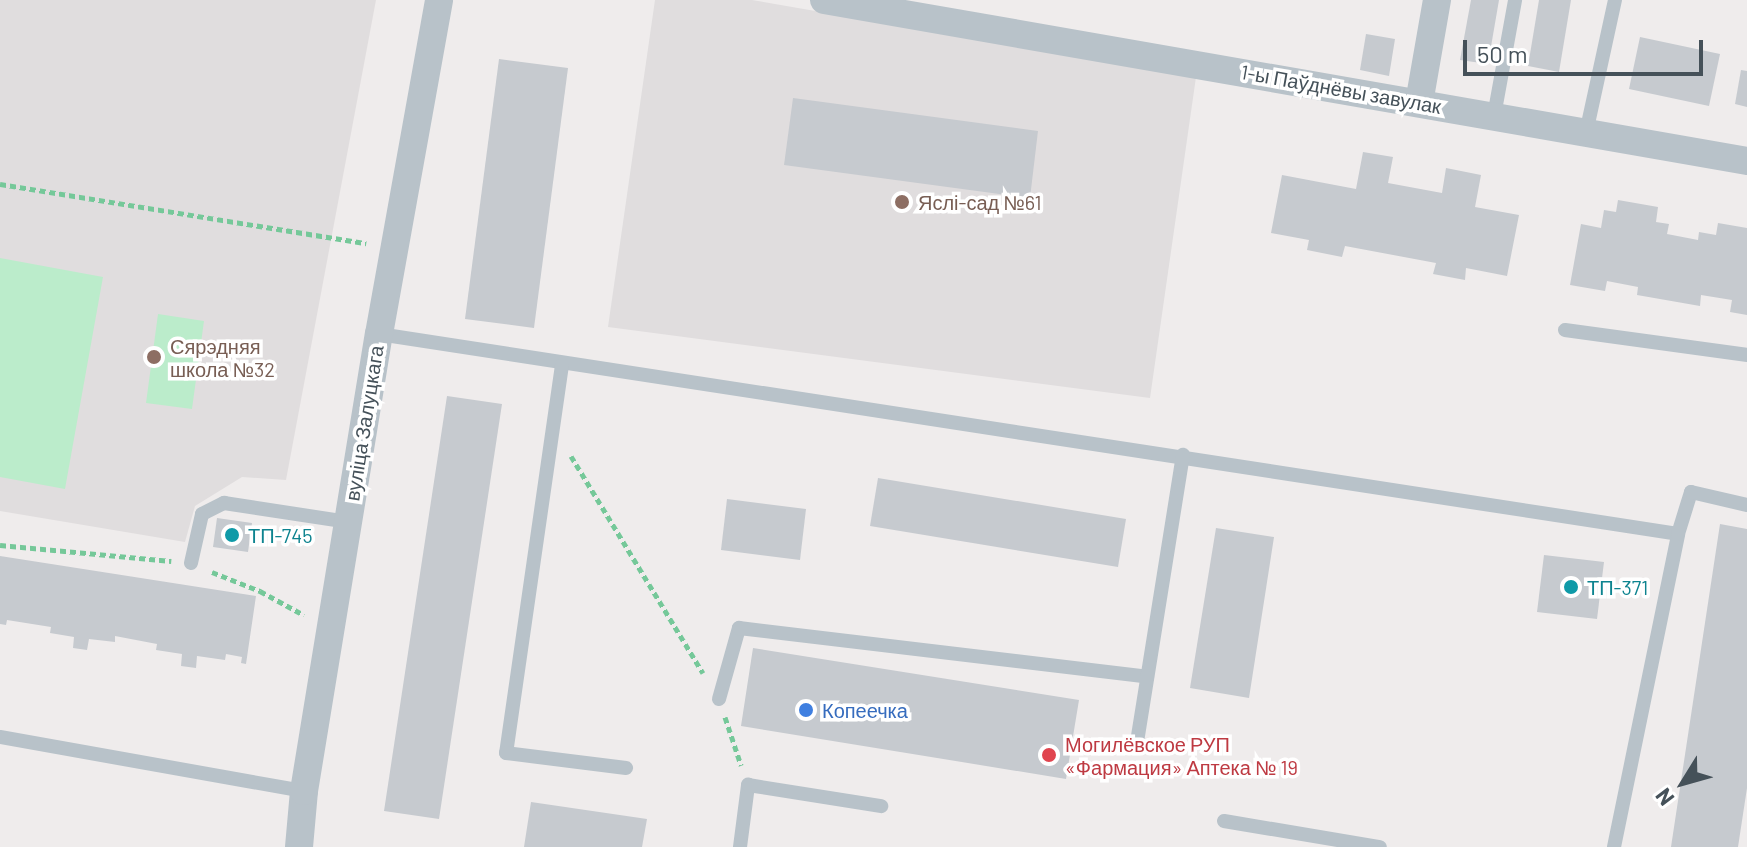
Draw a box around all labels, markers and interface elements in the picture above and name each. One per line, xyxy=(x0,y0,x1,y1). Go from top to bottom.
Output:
scale bar xyxy=(1467,24,1707,74)
text: 50 m xyxy=(1477,39,1528,68)
street label: 1-ы Паўднёвы завулак xyxy=(1239,60,1443,118)
place label: Яслі-сад №61 xyxy=(918,190,1042,214)
marker: Яслі-сад №61 xyxy=(893,193,911,211)
place label: Сярэдняя школа №32 xyxy=(170,334,275,381)
street label: вуліца Залуцкага xyxy=(340,344,388,502)
marker: Сярэдняя школа №32 xyxy=(145,348,163,366)
place label: ТП-745 xyxy=(248,523,313,547)
marker: ТП-745 xyxy=(223,526,241,544)
place label: ТП-371 xyxy=(1587,575,1648,599)
marker: ТП-371 xyxy=(1562,578,1580,596)
place label: Копеечка xyxy=(822,698,908,722)
marker: Копеечка xyxy=(797,701,815,719)
place label: Могилёвское РУП «Фармация» Аптека № 19 xyxy=(1065,732,1298,779)
north arrow xyxy=(1643,743,1723,823)
marker: Могилёвское РУП «Фармация» Аптека № 19 xyxy=(1040,746,1058,764)
text: N xyxy=(1649,784,1679,811)

